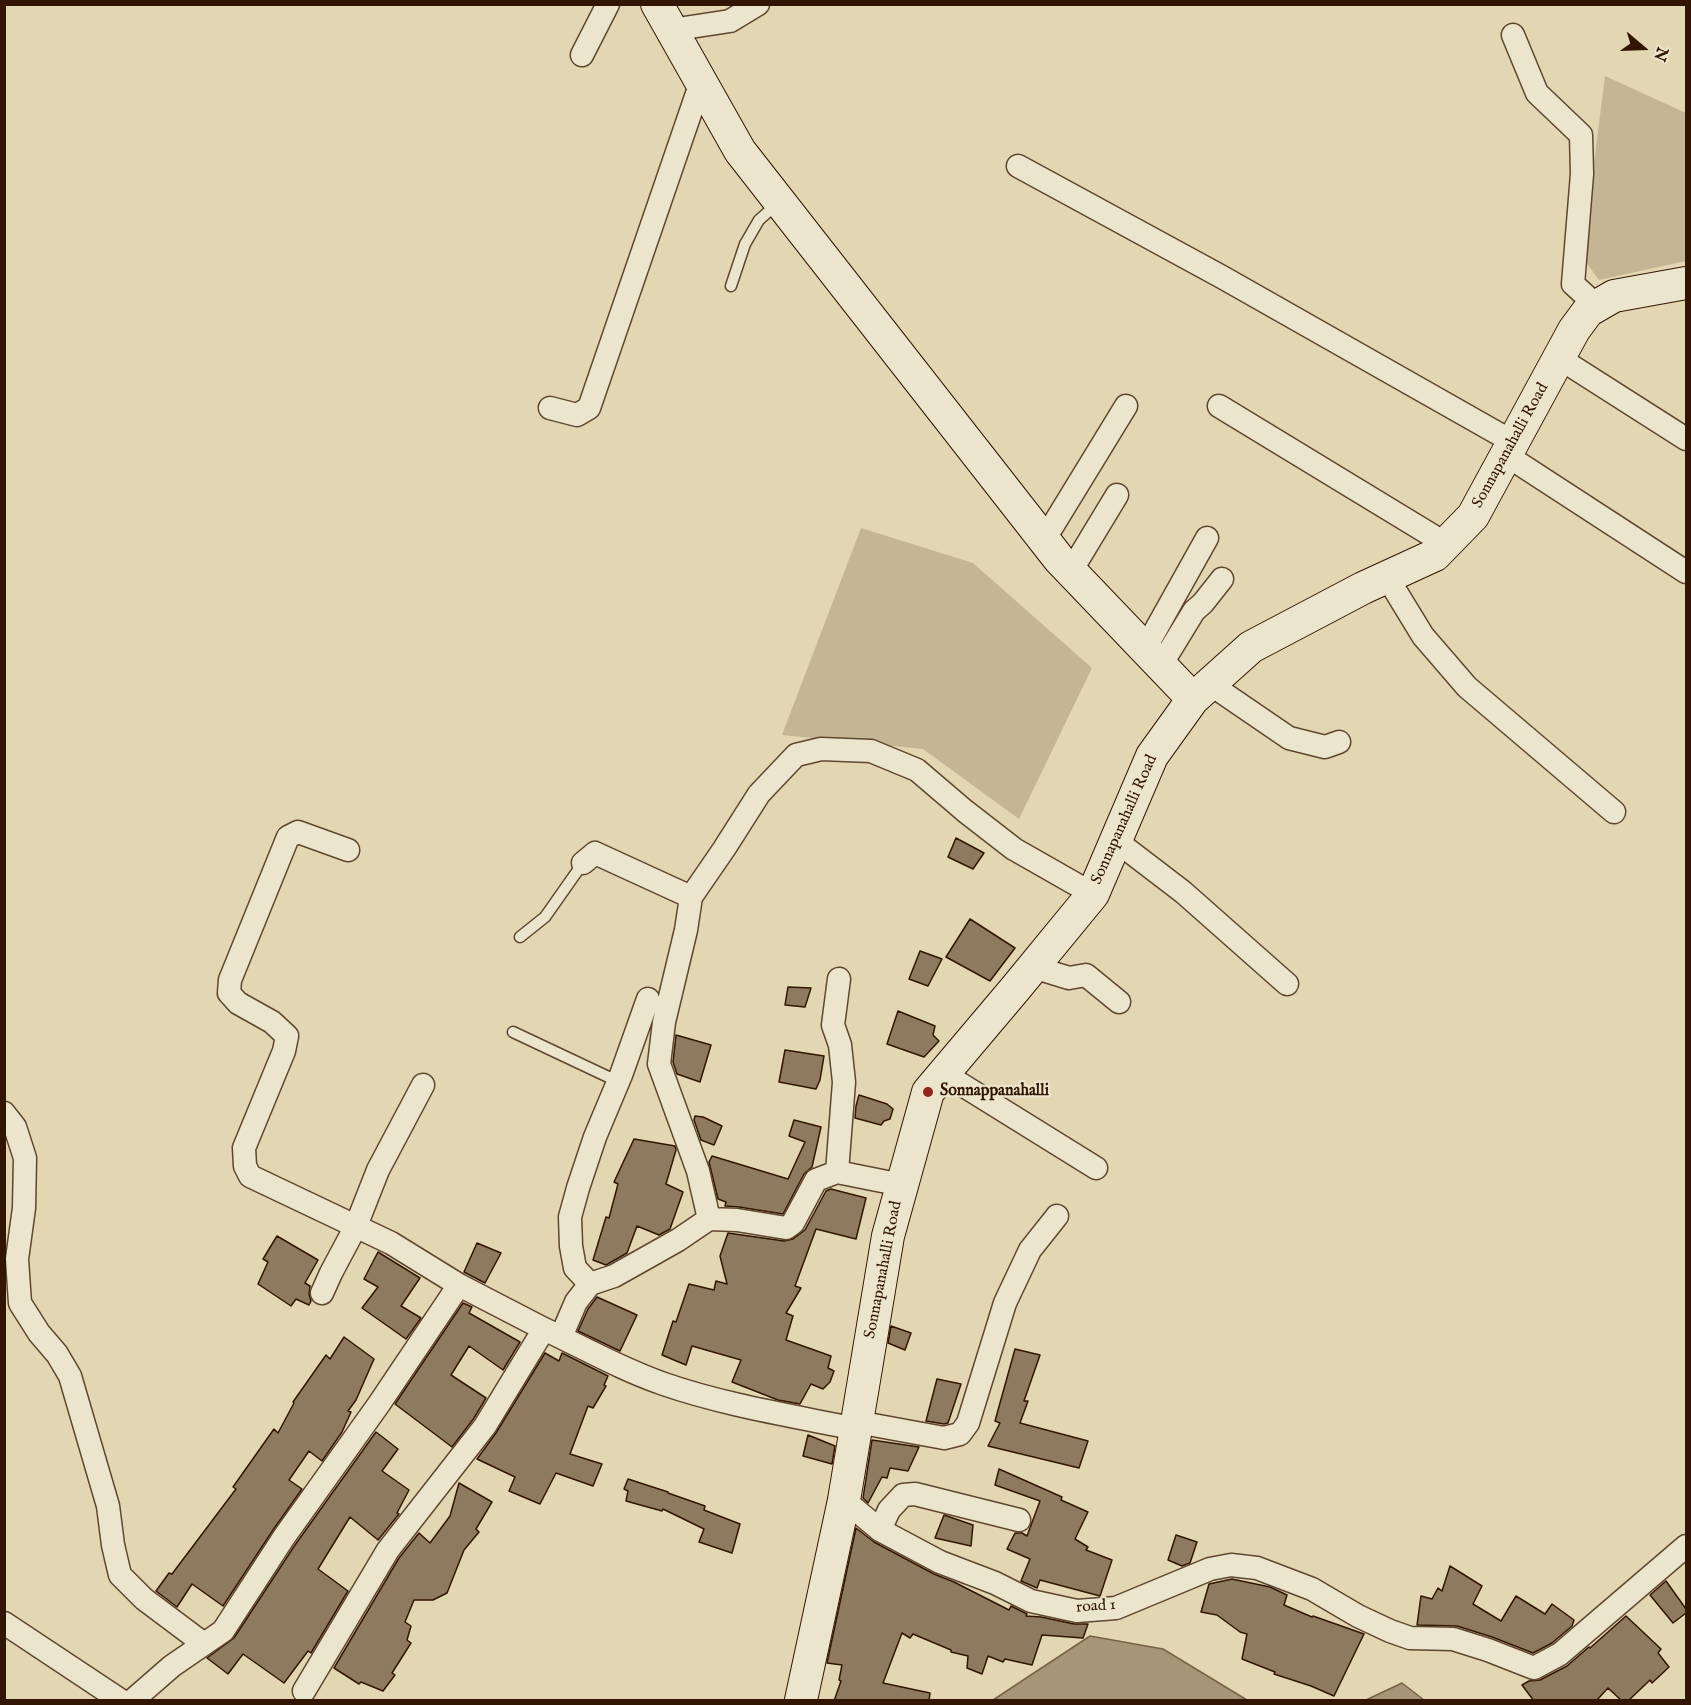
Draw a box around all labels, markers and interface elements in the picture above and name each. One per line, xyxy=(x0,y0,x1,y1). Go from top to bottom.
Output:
north arrow xyxy=(1613,18,1673,78)
text: N xyxy=(1648,44,1672,64)
street label: Sonnapanahalli Road xyxy=(1469,380,1553,512)
street label: Sonnapanahalli Road xyxy=(1088,752,1162,888)
place label: Sonnappanahalli xyxy=(940,1082,1049,1102)
marker: Sonnappanahalli xyxy=(921,1085,935,1099)
street label: Sonnapanahalli Road xyxy=(861,1200,907,1340)
street label: road 1 xyxy=(1076,1596,1116,1618)

